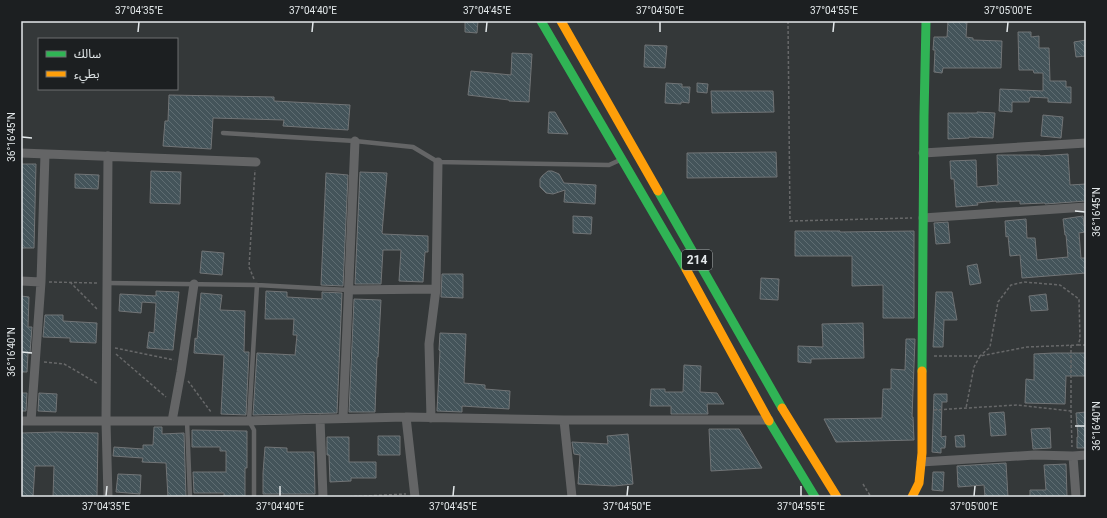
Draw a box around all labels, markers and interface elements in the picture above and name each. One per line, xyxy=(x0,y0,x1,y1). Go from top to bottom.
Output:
text: 37°04'35"E xyxy=(115,5,163,16)
text: 37°04'40"E xyxy=(289,5,337,16)
text: 37°04'45"E xyxy=(463,5,511,16)
text: 37°04'50"E xyxy=(636,5,684,16)
text: 37°04'55"E xyxy=(810,5,858,16)
text: 37°05'00"E xyxy=(984,5,1032,16)
legend xyxy=(38,38,178,90)
text: سالك xyxy=(74,47,101,61)
text: بطيء xyxy=(74,67,100,84)
text: 36°16'45"N xyxy=(6,112,17,162)
text: 36°16'45"N xyxy=(1091,187,1102,237)
road number: 214 xyxy=(682,250,712,270)
text: 36°16'40"N xyxy=(6,327,17,377)
text: 36°16'40"N xyxy=(1091,401,1102,451)
text: 37°04'35"E xyxy=(82,501,130,512)
text: 37°04'40"E xyxy=(256,501,304,512)
text: 37°04'45"E xyxy=(429,501,477,512)
text: 37°04'50"E xyxy=(603,501,651,512)
text: 37°04'55"E xyxy=(777,501,825,512)
text: 37°05'00"E xyxy=(950,501,998,512)

